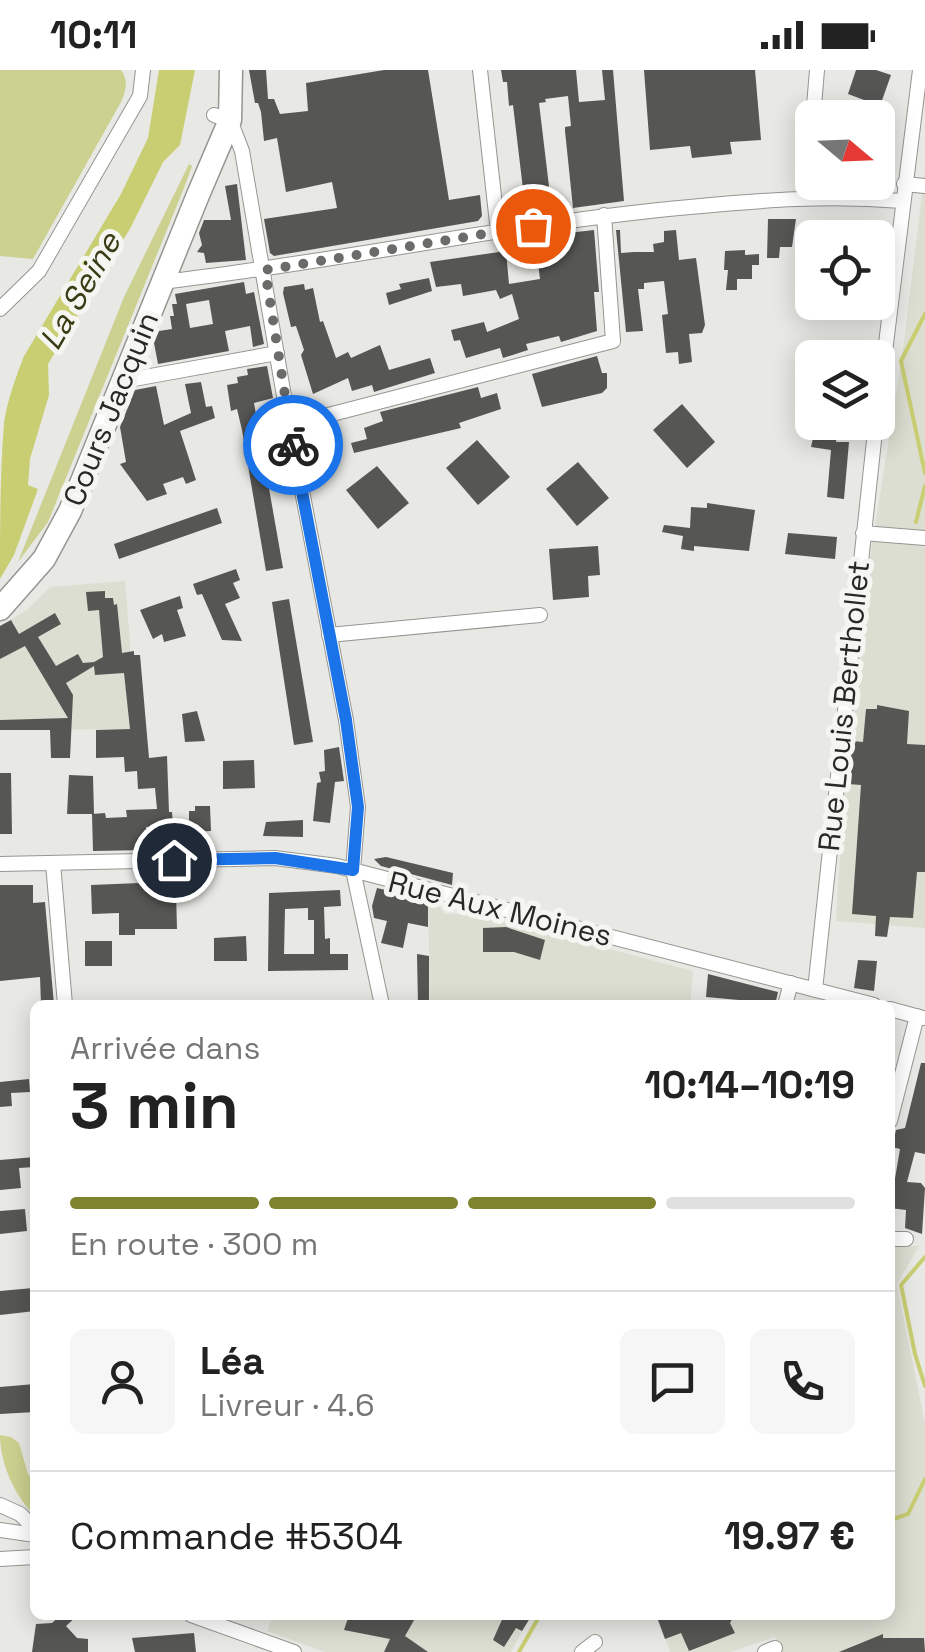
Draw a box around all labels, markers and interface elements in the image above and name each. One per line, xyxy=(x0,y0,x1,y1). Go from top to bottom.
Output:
text: 10:11 xyxy=(50,11,137,59)
north arrow xyxy=(795,100,895,200)
map controls xyxy=(795,100,895,440)
pin xyxy=(491,184,576,269)
icon: bag xyxy=(506,199,561,254)
button: locate xyxy=(795,220,895,320)
water label: La Seine xyxy=(30,224,130,357)
street label: Cours Jacquin xyxy=(54,306,167,512)
button: layers xyxy=(795,340,895,440)
courier xyxy=(243,395,343,495)
icon: bike xyxy=(266,418,321,473)
street label: Rue Louis Berthollet xyxy=(809,559,878,853)
pin xyxy=(132,818,217,903)
icon: home xyxy=(147,833,202,888)
street label: Rue Aux Moines xyxy=(384,862,616,955)
text: Arrivée dans xyxy=(70,1028,260,1068)
text: 10:14–10:19 xyxy=(645,1061,855,1109)
text: 3 min xyxy=(70,1064,239,1147)
text: En route · 300 m xyxy=(70,1224,318,1264)
button: person xyxy=(70,1329,175,1434)
button: chat xyxy=(620,1329,725,1434)
button: phone xyxy=(750,1329,855,1434)
text: Léa xyxy=(200,1337,265,1385)
text: Livreur · 4.6 xyxy=(200,1385,374,1425)
text: Commande #5304 xyxy=(70,1512,403,1560)
text: 19.97 € xyxy=(724,1512,855,1560)

